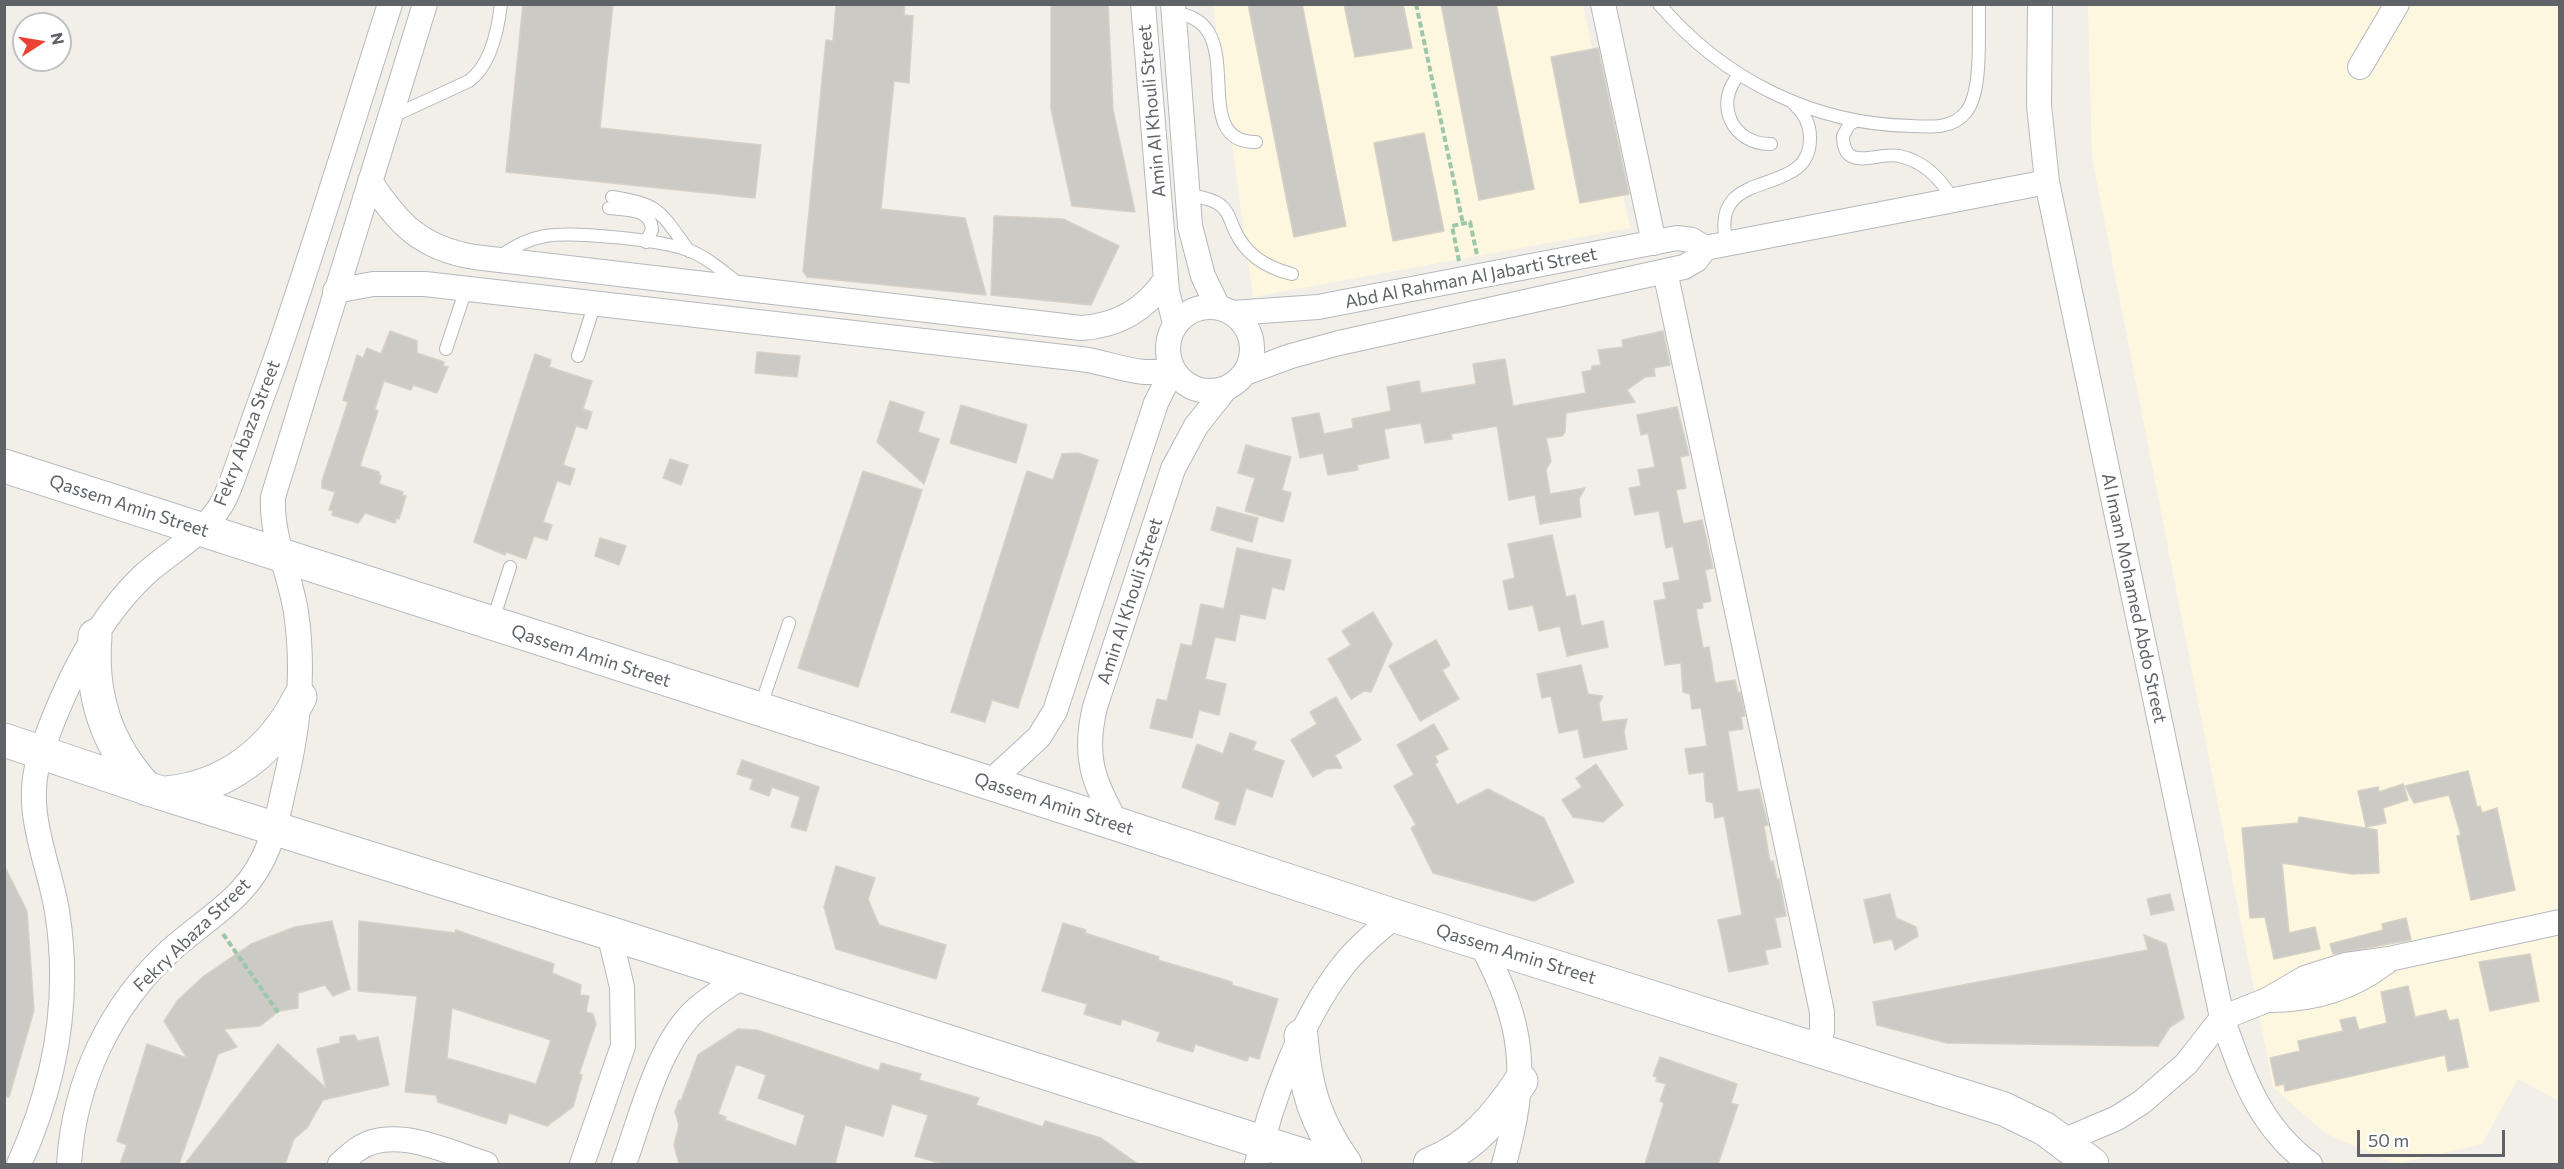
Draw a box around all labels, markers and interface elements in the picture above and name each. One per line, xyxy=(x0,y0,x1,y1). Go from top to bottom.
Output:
north arrow xyxy=(12,12,72,72)
street label: Amin Al Khouli Street xyxy=(1134,24,1170,198)
text: N xyxy=(48,31,69,46)
street label: Abd Al Rahman Al Jabarti Street xyxy=(1343,243,1599,313)
street label: Fekry Abaza Street xyxy=(209,357,285,509)
street label: Qassem Amin Street xyxy=(46,470,212,542)
street label: Al Imam Mohamed Abdo Street xyxy=(2097,471,2171,725)
street label: Amin Al Khouli Street xyxy=(1093,515,1167,687)
street label: Qassem Amin Street xyxy=(508,620,674,692)
street label: Qassem Amin Street xyxy=(971,768,1137,840)
street label: Fekry Abaza Street xyxy=(129,874,255,996)
street label: Qassem Amin Street xyxy=(1433,919,1599,989)
scale bar xyxy=(2360,1118,2508,1156)
text: 50 m xyxy=(2368,1129,2409,1151)

